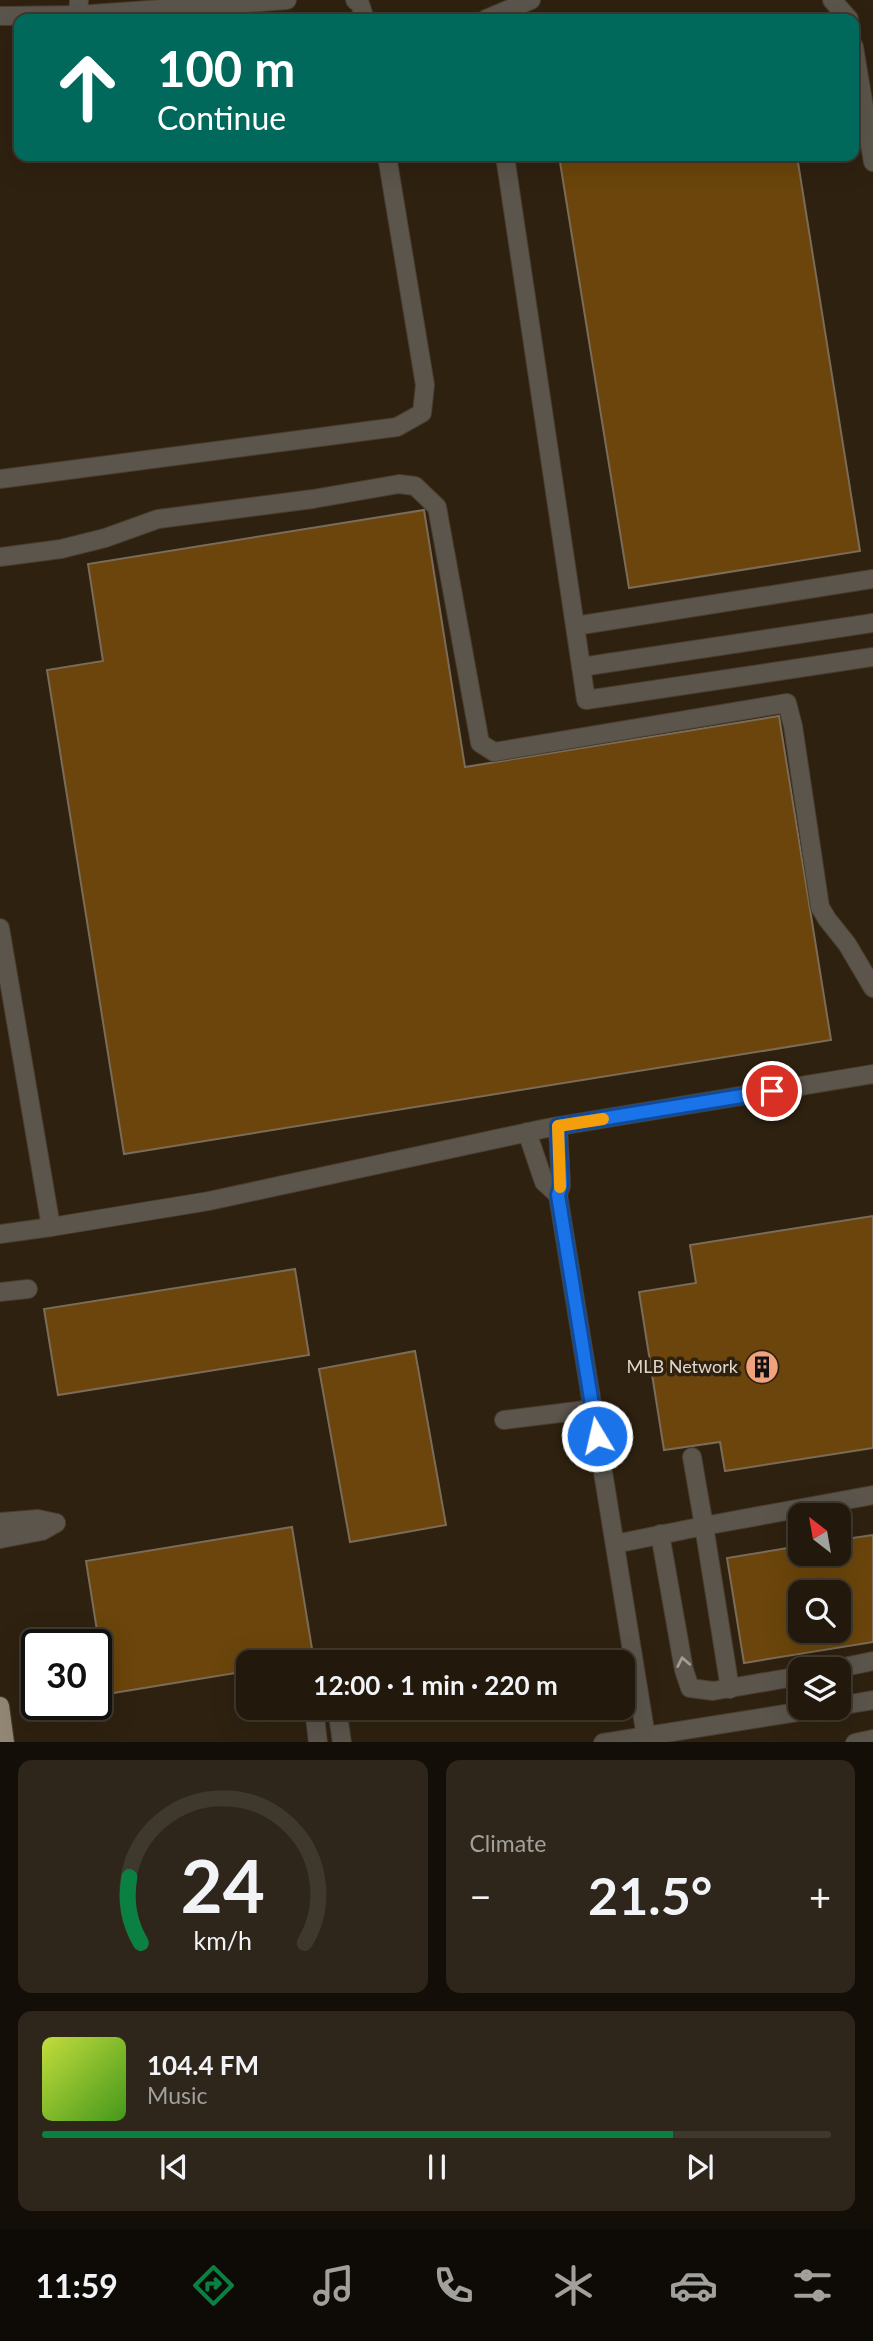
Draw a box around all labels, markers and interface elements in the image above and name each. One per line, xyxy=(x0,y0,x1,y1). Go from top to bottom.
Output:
text: 100 m xyxy=(157,39,295,97)
icon: ahead xyxy=(42,42,133,133)
text: Continue xyxy=(157,98,286,137)
pin xyxy=(742,1061,802,1121)
icon: arrive xyxy=(753,1072,791,1110)
building icon: MLB Network xyxy=(743,1348,781,1386)
place label: MLB Network xyxy=(627,1355,739,1377)
position arrow xyxy=(560,1399,634,1473)
north arrow xyxy=(788,1503,850,1566)
map controls xyxy=(788,1503,851,1720)
button: search xyxy=(788,1580,851,1643)
speed limit sign: 30 xyxy=(21,1629,112,1720)
one-way arrow xyxy=(676,1656,691,1668)
button: layers xyxy=(788,1657,851,1720)
text: 12:00 · 1 min · 220 m xyxy=(313,1669,558,1701)
text: Climate xyxy=(470,1829,546,1857)
text: 24 xyxy=(181,1841,265,1929)
text: 21.5° xyxy=(588,1864,712,1926)
text: − xyxy=(470,1873,492,1919)
text: + xyxy=(809,1873,831,1919)
text: km/h xyxy=(193,1924,252,1954)
text: 104.4 FM xyxy=(147,2049,259,2081)
text: Music xyxy=(147,2081,207,2109)
icon: previous xyxy=(155,2148,193,2186)
icon: pause xyxy=(418,2148,456,2186)
icon: next xyxy=(681,2148,719,2186)
icon: directions xyxy=(189,2261,238,2310)
icon: music xyxy=(309,2261,358,2310)
icon: phone xyxy=(429,2261,478,2310)
icon: climate xyxy=(549,2261,598,2310)
icon: car xyxy=(669,2261,718,2310)
icon: filters xyxy=(788,2261,837,2310)
text: 11:59 xyxy=(35,2266,118,2305)

